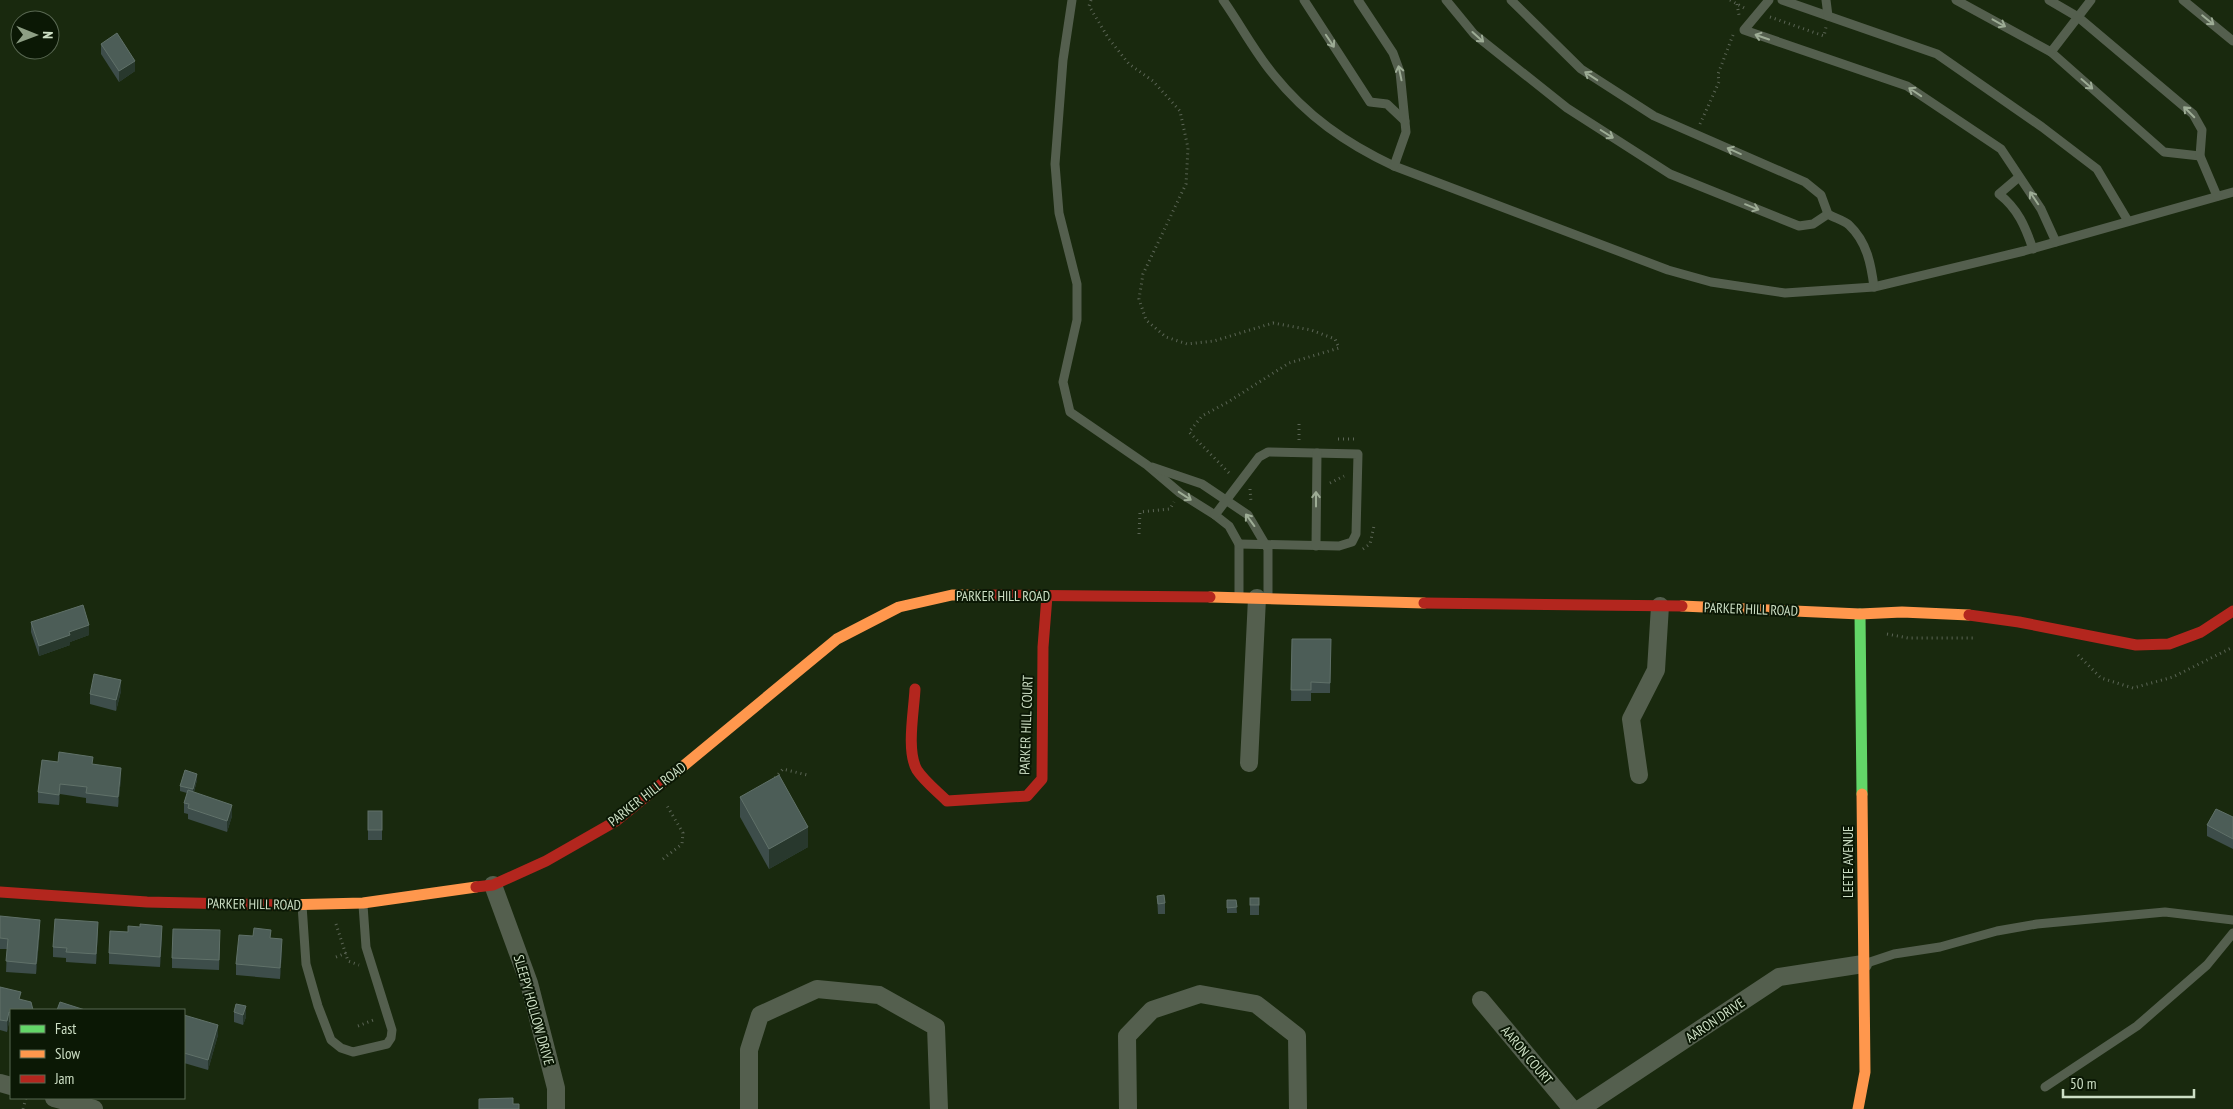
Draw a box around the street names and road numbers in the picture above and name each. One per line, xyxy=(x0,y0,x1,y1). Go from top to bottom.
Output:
street label: PARKER HILL ROAD xyxy=(956,587,1050,605)
street label: PARKER HILL ROAD xyxy=(1704,598,1798,620)
street label: PARKER HILL COURT xyxy=(1015,674,1037,775)
street label: PARKER HILL ROAD xyxy=(604,758,690,830)
street label: LEETE AVENUE xyxy=(1839,826,1857,898)
street label: PARKER HILL ROAD xyxy=(207,894,301,914)
street label: SLEEPY HOLLOW DRIVE xyxy=(510,953,558,1067)
street label: AARON DRIVE xyxy=(1682,994,1748,1046)
street label: AARON COURT xyxy=(1497,1022,1557,1089)

